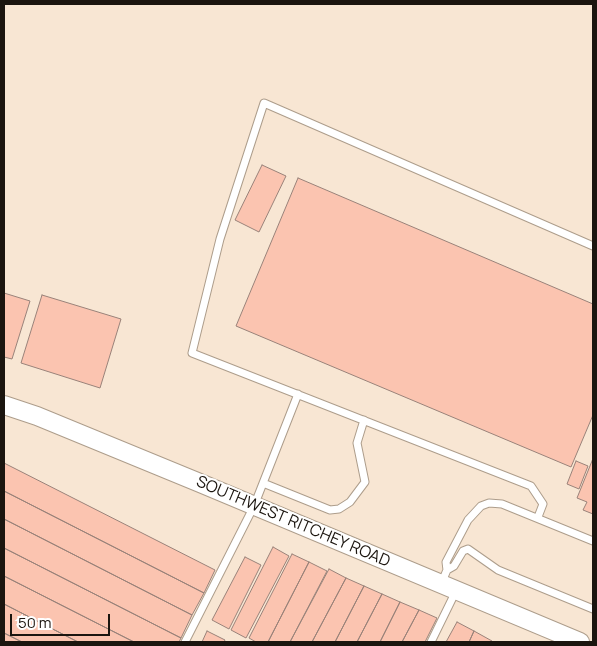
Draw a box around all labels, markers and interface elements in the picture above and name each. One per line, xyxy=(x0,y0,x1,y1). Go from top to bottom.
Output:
street label: SOUTHWEST RITCHEY ROAD xyxy=(193,472,393,572)
scale bar xyxy=(12,604,112,636)
text: 50 m xyxy=(18,612,52,633)

